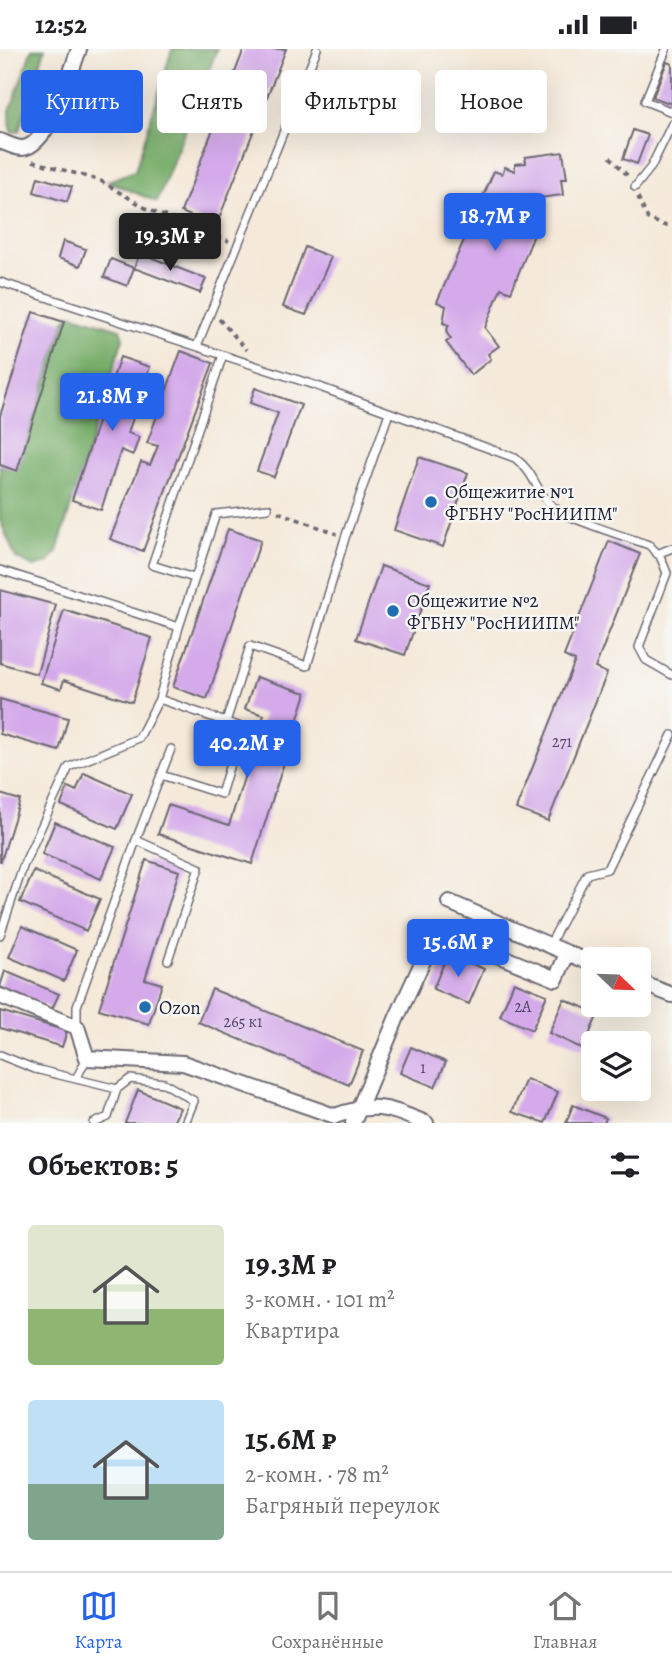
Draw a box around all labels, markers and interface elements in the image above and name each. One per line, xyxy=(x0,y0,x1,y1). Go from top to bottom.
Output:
text: 12:52 xyxy=(35,7,87,42)
chip: Купить xyxy=(21,70,143,133)
chip: Снять xyxy=(157,70,267,133)
chip: Фильтры xyxy=(281,70,421,133)
chip: Новое xyxy=(435,70,547,133)
pin: 18.7M ₽ xyxy=(430,193,560,253)
text: 18.7M ₽ xyxy=(460,200,530,231)
pin: 19.3M ₽ xyxy=(105,213,235,273)
text: 19.3M ₽ xyxy=(135,220,205,251)
pin: 21.8M ₽ xyxy=(47,373,177,433)
text: 21.8M ₽ xyxy=(76,380,148,411)
place label: Общежитие №1 ФГБНУ "РосНИИПМ" xyxy=(445,479,618,527)
marker: Общежитие №1 ФГБНУ "РосНИИПМ" xyxy=(423,494,439,510)
place label: Общежитие №2 ФГБНУ "РосНИИПМ" xyxy=(407,588,580,636)
marker: Общежитие №2 ФГБНУ "РосНИИПМ" xyxy=(385,603,401,619)
pin: 40.2M ₽ xyxy=(182,721,312,780)
text: 40.2M ₽ xyxy=(210,727,284,758)
house number: 271 xyxy=(552,731,572,753)
pin: 15.6M ₽ xyxy=(393,919,523,979)
text: 15.6M ₽ xyxy=(423,926,493,957)
north arrow xyxy=(581,947,651,1017)
map controls xyxy=(581,947,651,1101)
place label: Ozon xyxy=(159,995,201,1021)
house number: 2А xyxy=(515,996,532,1018)
marker: Ozon xyxy=(137,999,153,1015)
house number: 265 к1 xyxy=(224,1011,263,1033)
button: layers xyxy=(581,1031,651,1101)
house number: 1 xyxy=(420,1057,426,1079)
text: Объектов: 5 xyxy=(28,1145,178,1185)
icon: filters xyxy=(606,1146,644,1184)
text: 19.3M ₽ xyxy=(245,1244,336,1284)
icon: home xyxy=(84,1253,168,1337)
text: 3-комн. · 101 m² xyxy=(245,1284,395,1315)
text: Квартира xyxy=(245,1315,340,1346)
text: 15.6M ₽ xyxy=(245,1419,337,1459)
icon: home xyxy=(84,1428,168,1512)
text: 2-комн. · 78 m² xyxy=(245,1459,389,1490)
text: Багряный переулок xyxy=(245,1490,440,1521)
tab: Карта xyxy=(75,1587,122,1655)
tab: Сохранённые xyxy=(272,1587,384,1655)
tab: Главная xyxy=(533,1587,597,1655)

